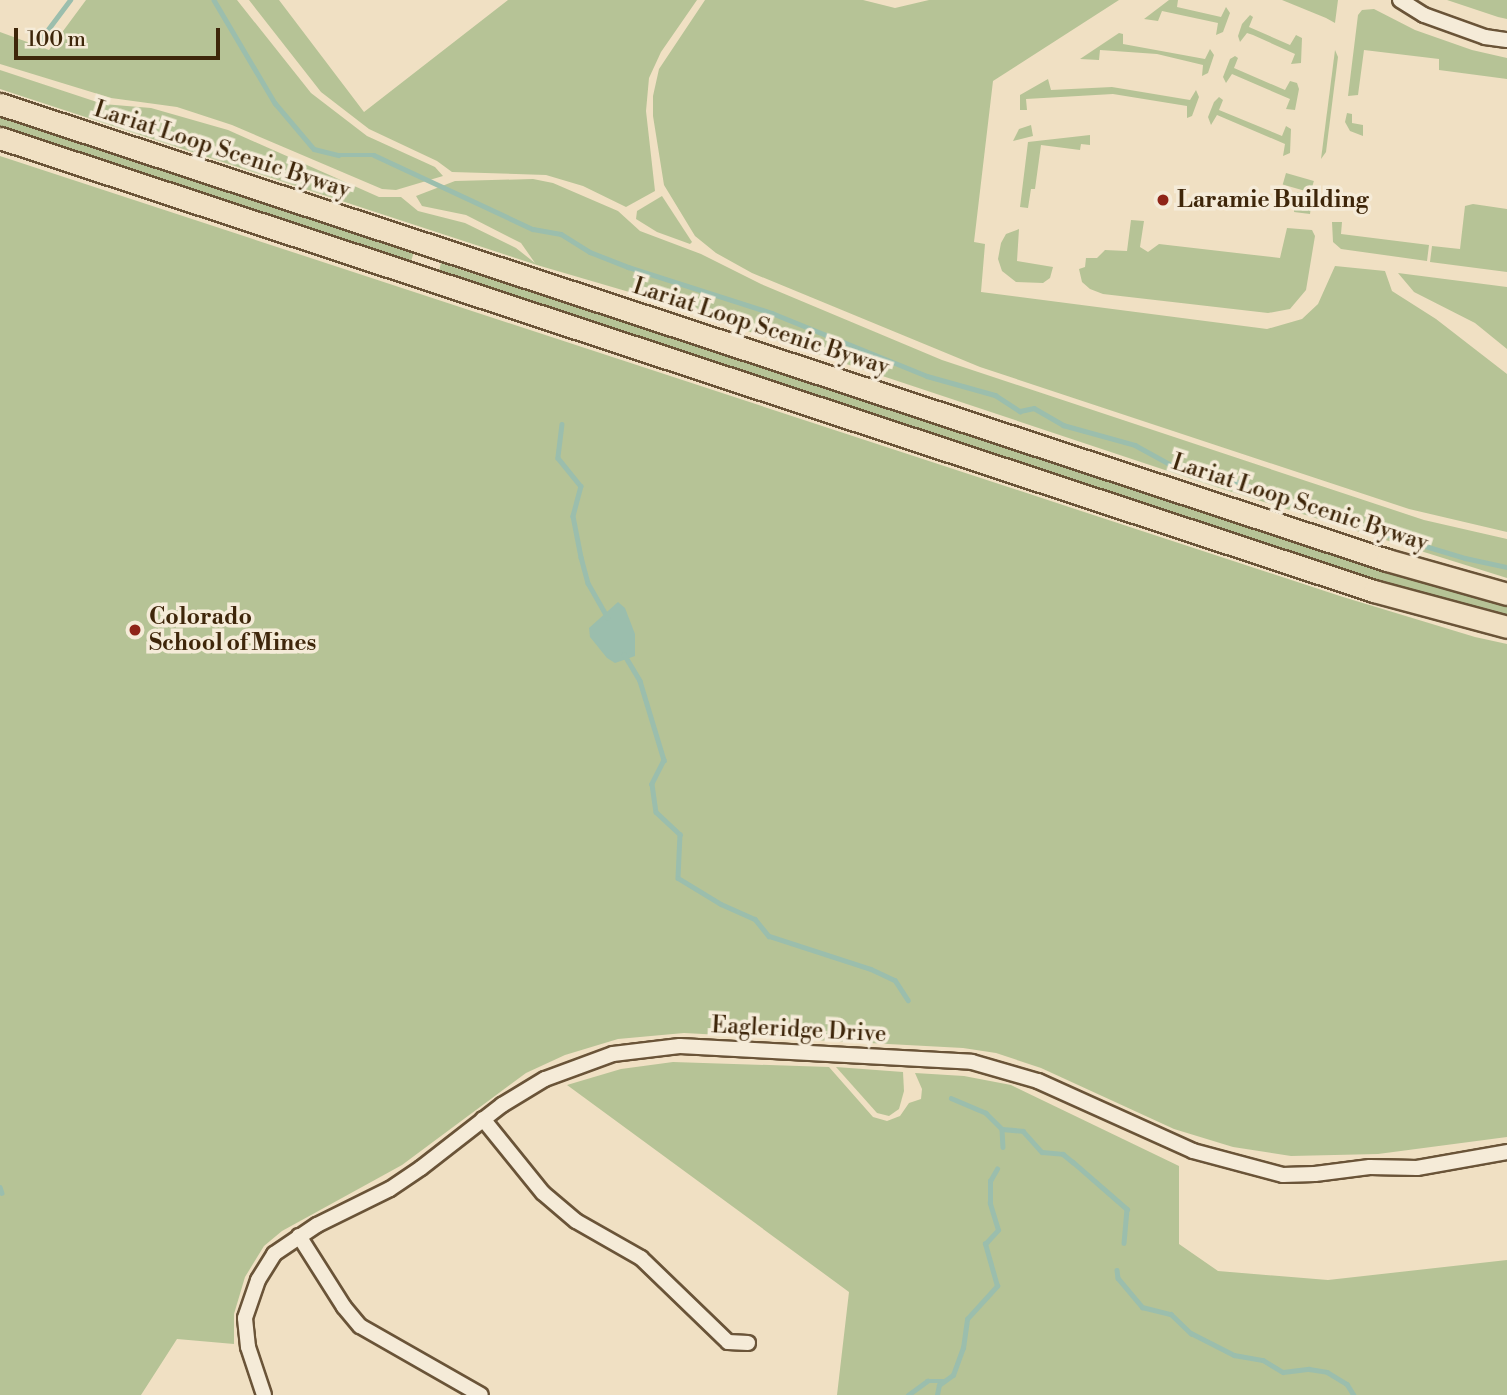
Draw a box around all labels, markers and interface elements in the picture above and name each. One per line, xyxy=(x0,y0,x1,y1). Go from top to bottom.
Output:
scale bar xyxy=(18,14,224,58)
text: 100 m xyxy=(27,27,86,53)
street label: Lariat Loop Scenic Byway xyxy=(90,95,354,205)
place label: Laramie Building xyxy=(1177,186,1369,214)
marker: Laramie Building xyxy=(1155,192,1171,208)
street label: Lariat Loop Scenic Byway xyxy=(629,272,893,382)
street label: Lariat Loop Scenic Byway xyxy=(1168,448,1432,558)
place label: Colorado School of Mines xyxy=(149,603,316,657)
marker: Colorado School of Mines xyxy=(127,622,143,638)
street label: Eagleridge Drive xyxy=(711,1012,887,1048)

